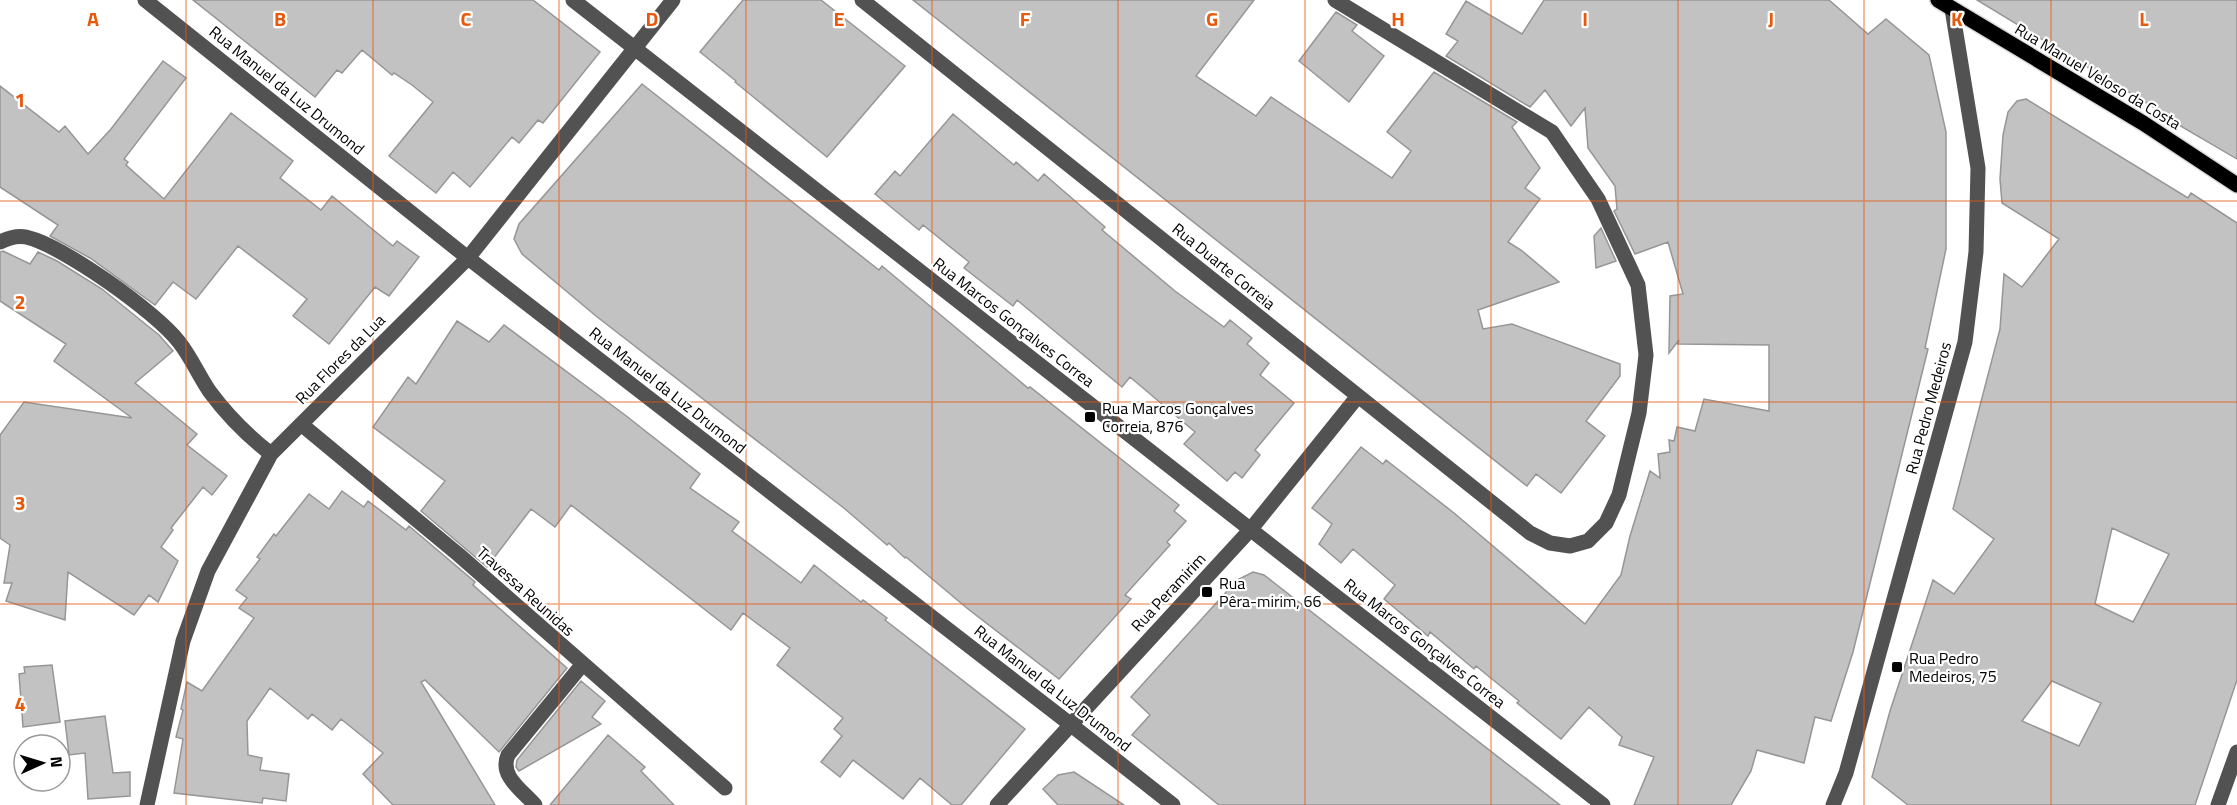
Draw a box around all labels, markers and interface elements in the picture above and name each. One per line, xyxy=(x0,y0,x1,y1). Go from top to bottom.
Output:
text: A xyxy=(87,3,99,34)
text: B xyxy=(274,3,286,34)
text: C xyxy=(461,3,472,34)
text: D xyxy=(646,3,658,34)
text: E xyxy=(833,3,845,34)
text: F xyxy=(1020,3,1031,34)
text: G xyxy=(1206,3,1218,34)
text: H xyxy=(1391,3,1405,34)
text: I xyxy=(1582,3,1588,34)
text: J xyxy=(1768,3,1774,34)
text: K xyxy=(1951,3,1963,34)
text: L xyxy=(2139,3,2149,34)
street label: Rua Manuel Veloso da Costa xyxy=(2010,17,2186,135)
street label: Rua Manuel da Luz Drumond xyxy=(204,20,370,160)
text: 1 xyxy=(14,84,26,115)
street label: Rua Duarte Correia xyxy=(1167,217,1281,315)
street label: Rua Marcos Gonçalves Correa xyxy=(928,251,1100,393)
text: 2 xyxy=(14,286,26,317)
street label: Rua Flores da Lua xyxy=(289,308,391,410)
street label: Rua Manuel da Luz Drumond xyxy=(584,321,752,459)
street label: Rua Pedro Medeiros xyxy=(1899,339,1957,477)
place label: Rua Marcos Gonçalves Correia, 876 xyxy=(1102,396,1254,438)
marker: Rua Marcos Gonçalves Correia, 876 xyxy=(1083,410,1097,424)
text: 3 xyxy=(14,487,26,518)
street label: Travessa Reunidas xyxy=(472,540,580,642)
street label: Rua Peramirim xyxy=(1125,547,1211,637)
place label: Rua Pêra-mirim, 66 xyxy=(1219,571,1321,613)
street label: Rua Marcos Gonçalves Correa xyxy=(1339,572,1511,714)
marker: Rua Pêra-mirim, 66 xyxy=(1200,585,1214,599)
street label: Rua Manuel da Luz Drumond xyxy=(969,619,1137,757)
place label: Rua Pedro Medeiros, 75 xyxy=(1909,646,1997,688)
marker: Rua Pedro Medeiros, 75 xyxy=(1890,660,1904,674)
text: 4 xyxy=(14,688,26,719)
north arrow xyxy=(12,733,72,793)
text: N xyxy=(45,756,69,768)

